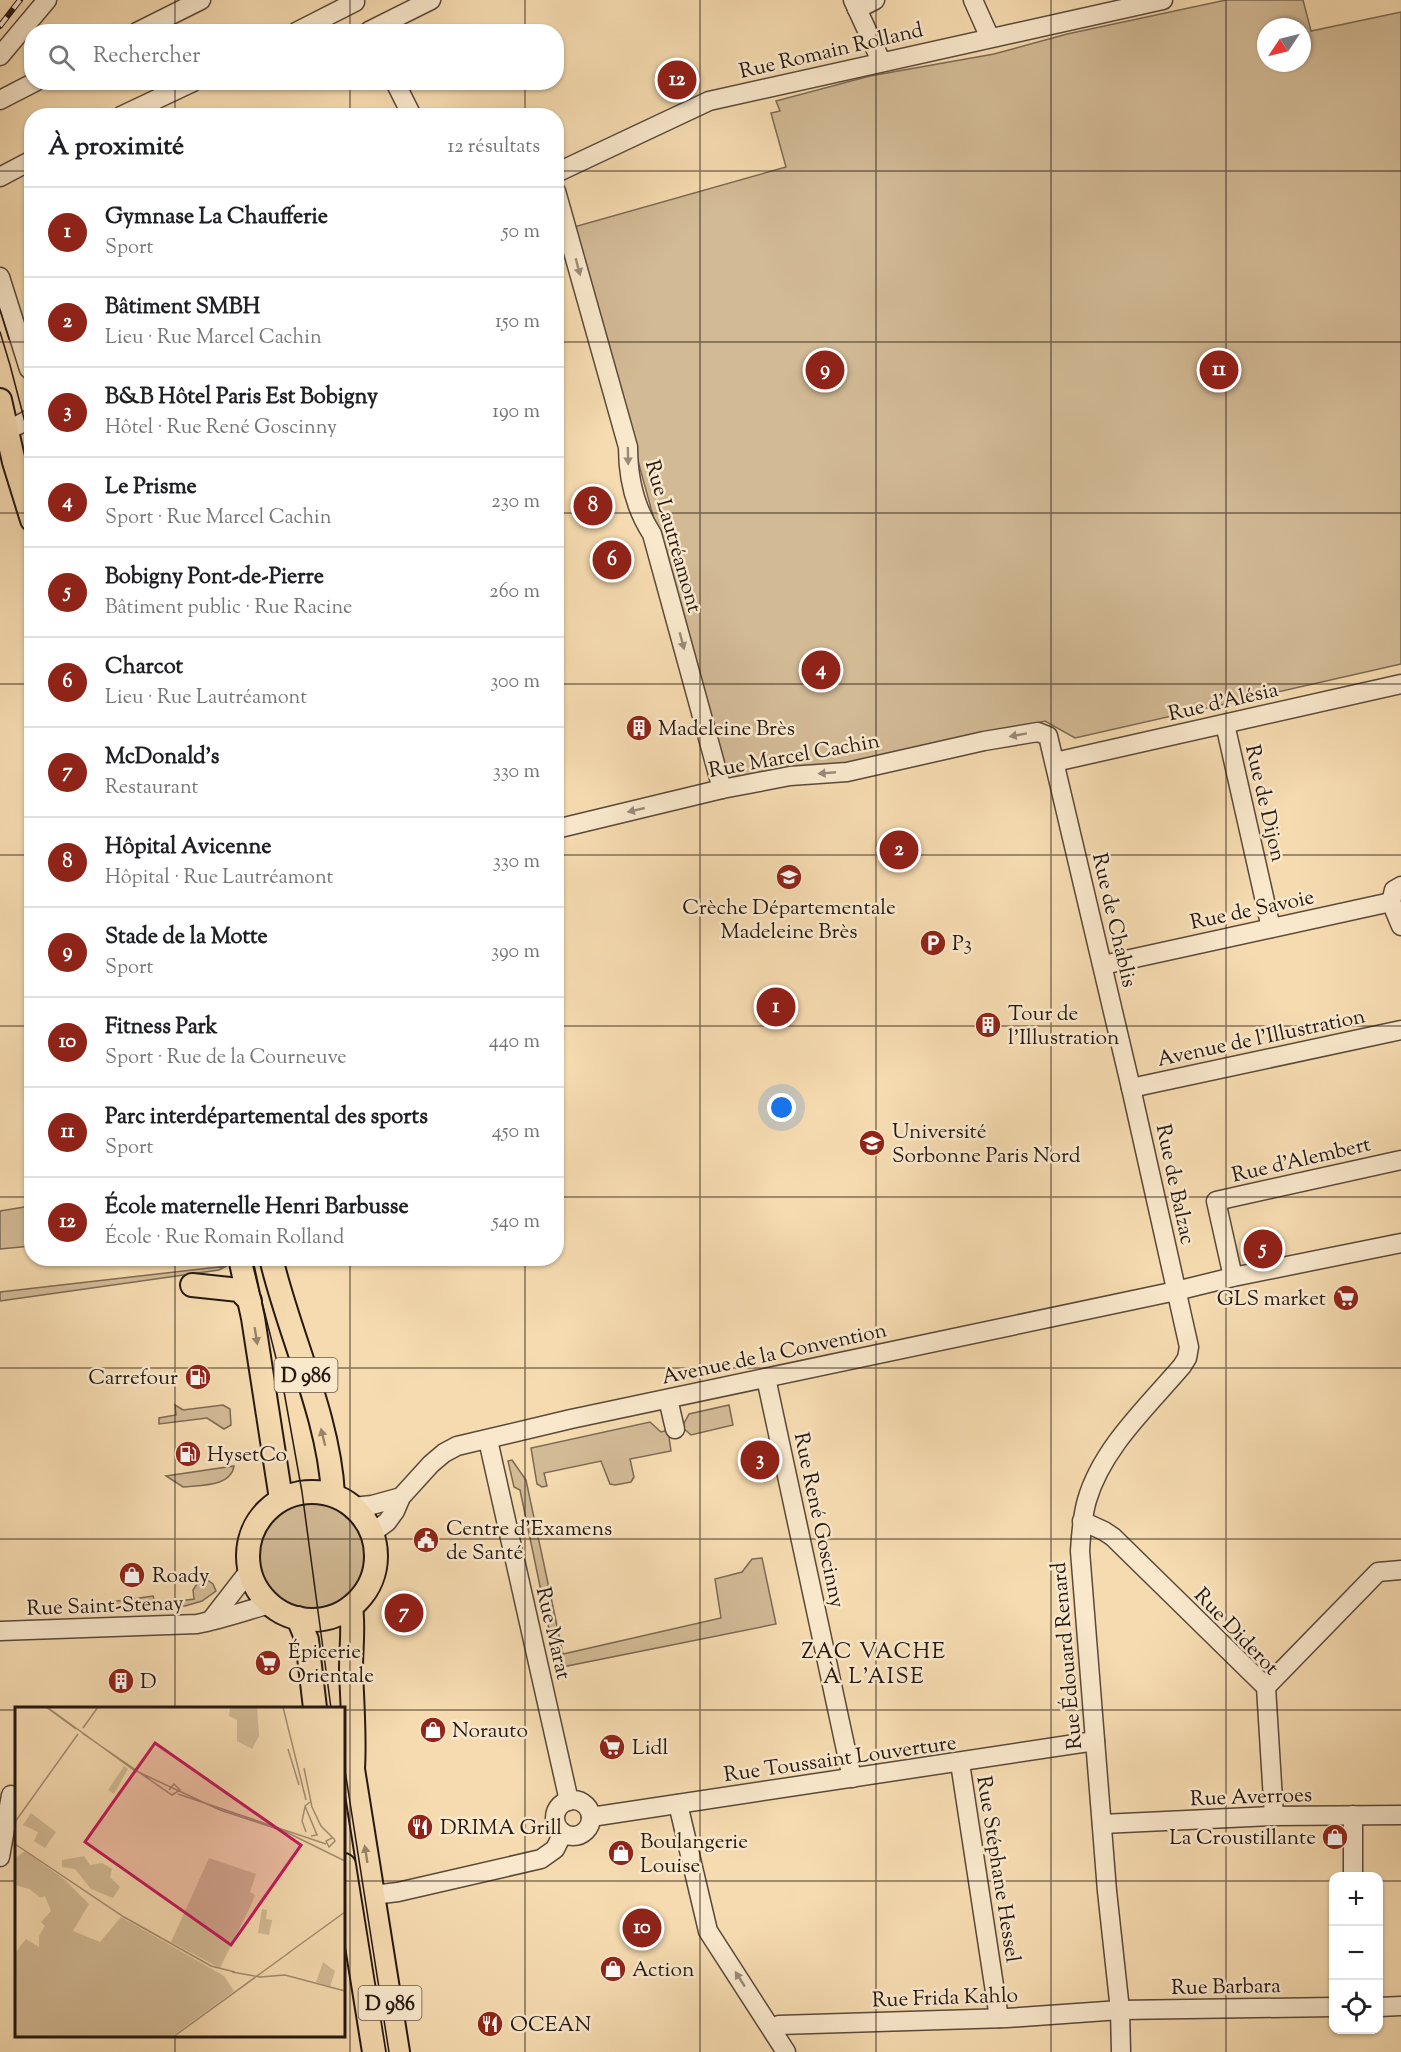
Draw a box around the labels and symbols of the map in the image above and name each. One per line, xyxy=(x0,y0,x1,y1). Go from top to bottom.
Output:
street label: Rue Romain Rolland xyxy=(736,16,927,88)
north arrow xyxy=(1257,18,1311,72)
pin: 12 xyxy=(658,58,696,103)
one-way arrow xyxy=(574,258,583,276)
pin: 9 xyxy=(806,348,844,392)
pin: 11 xyxy=(1200,348,1238,392)
one-way arrow xyxy=(623,446,632,465)
street label: Rue Lautréamont xyxy=(636,457,708,616)
pin: 8 xyxy=(574,484,612,528)
pin: 6 xyxy=(592,538,632,582)
one-way arrow xyxy=(678,633,687,651)
pin: 4 xyxy=(802,648,840,692)
street label: Rue d'Alésia xyxy=(1165,676,1282,730)
building icon: Madeleine Brès xyxy=(624,713,654,743)
place label: Madeleine Brès xyxy=(658,715,795,745)
street label: Rue Marcel Cachin xyxy=(707,727,882,787)
one-way arrow xyxy=(1009,731,1028,740)
street label: Rue de Dijon xyxy=(1236,742,1292,865)
one-way arrow xyxy=(818,768,837,778)
one-way arrow xyxy=(627,805,645,815)
pin: 2 xyxy=(880,828,918,872)
street label: Rue de Chablis xyxy=(1083,850,1143,991)
school or university icon: Crèche Départementale Madeleine Brès xyxy=(774,862,804,892)
street label: Rue de Savoie xyxy=(1188,883,1317,939)
place label: Crèche Départementale Madeleine Brès xyxy=(682,894,896,948)
parking icon: P3 xyxy=(918,928,948,958)
place label: P3 xyxy=(952,930,972,960)
pin: 1 xyxy=(756,984,796,1030)
place label: Tour de l'Illustration xyxy=(1008,1000,1119,1054)
street label: Avenue de l'Illustration xyxy=(1155,1002,1368,1076)
building icon: Tour de l'Illustration xyxy=(973,1010,1003,1040)
your location xyxy=(767,1093,796,1122)
place label: Université Sorbonne Paris Nord xyxy=(892,1118,1081,1172)
street label: Rue de Balzac xyxy=(1147,1121,1201,1247)
school or university icon: Université Sorbonne Paris Nord xyxy=(857,1128,887,1158)
street label: Rue d'Alembert xyxy=(1229,1130,1374,1191)
pin: 5 xyxy=(1244,1226,1282,1272)
supermarket icon: GLS market xyxy=(1331,1283,1361,1313)
place label: GLS market xyxy=(1217,1285,1326,1315)
street label: Avenue de la Convention xyxy=(659,1316,890,1393)
one-way arrow xyxy=(252,1327,261,1346)
road number: D 986 xyxy=(274,1358,338,1392)
fuel station icon: Carrefour xyxy=(183,1362,213,1392)
place label: Carrefour xyxy=(88,1364,178,1394)
one-way arrow xyxy=(317,1428,327,1446)
street label: Rue René Goscinny xyxy=(785,1430,851,1611)
pin: 3 xyxy=(740,1438,780,1482)
fuel station icon: HysetCo xyxy=(173,1439,203,1469)
place label: HysetCo xyxy=(207,1441,287,1471)
place label: Centre d'Examens de Santé xyxy=(446,1515,612,1569)
public building icon: Centre d'Examens de Santé xyxy=(411,1525,441,1555)
shop icon: Roady xyxy=(117,1560,147,1590)
street label: Rue Édouard Renard xyxy=(1045,1561,1091,1751)
place label: Roady xyxy=(152,1562,210,1592)
street label: Rue Diderot xyxy=(1186,1582,1285,1683)
street label: Rue Marat xyxy=(527,1584,577,1683)
street label: Rue Saint-Stenay xyxy=(26,1589,185,1625)
pin: 7 xyxy=(384,1590,424,1636)
district label: ZAC VACHE À L'AISE xyxy=(802,1637,946,1694)
place label: Épicerie Orientale xyxy=(288,1638,374,1692)
supermarket icon: Épicerie Orientale xyxy=(253,1648,283,1678)
building icon: D xyxy=(106,1666,136,1696)
place label: D xyxy=(140,1668,157,1698)
inset map xyxy=(15,1707,345,2037)
shop icon: Norauto xyxy=(418,1715,448,1745)
place label: Norauto xyxy=(452,1717,528,1747)
street label: Rue Toussaint Louverture xyxy=(722,1729,959,1791)
supermarket icon: Lidl xyxy=(597,1732,627,1762)
place label: Lidl xyxy=(632,1734,668,1764)
street label: Rue Stéphane Hessel xyxy=(967,1774,1027,1965)
street label: Rue Averroes xyxy=(1189,1781,1313,1815)
restaurant icon: DRIMA Grill xyxy=(405,1812,435,1842)
place label: DRIMA Grill xyxy=(440,1814,562,1844)
shop icon: La Croustillante xyxy=(1320,1822,1350,1852)
place label: La Croustillante xyxy=(1169,1824,1316,1854)
place label: Boulangerie Louise xyxy=(640,1828,748,1882)
shop icon: Boulangerie Louise xyxy=(606,1838,636,1868)
one-way arrow xyxy=(362,1844,371,1863)
pin: 10 xyxy=(622,1906,662,1950)
shop icon: Action xyxy=(598,1954,628,1984)
place label: Action xyxy=(632,1956,694,1986)
one-way arrow xyxy=(734,1972,746,1988)
street label: Rue Barbara xyxy=(1171,1972,1281,2004)
street label: Rue Frida Kahlo xyxy=(871,1981,1019,2017)
road number: D 986 xyxy=(358,1986,422,2020)
restaurant icon: OCEAN xyxy=(475,2009,505,2039)
place label: OCEAN xyxy=(510,2011,592,2041)

